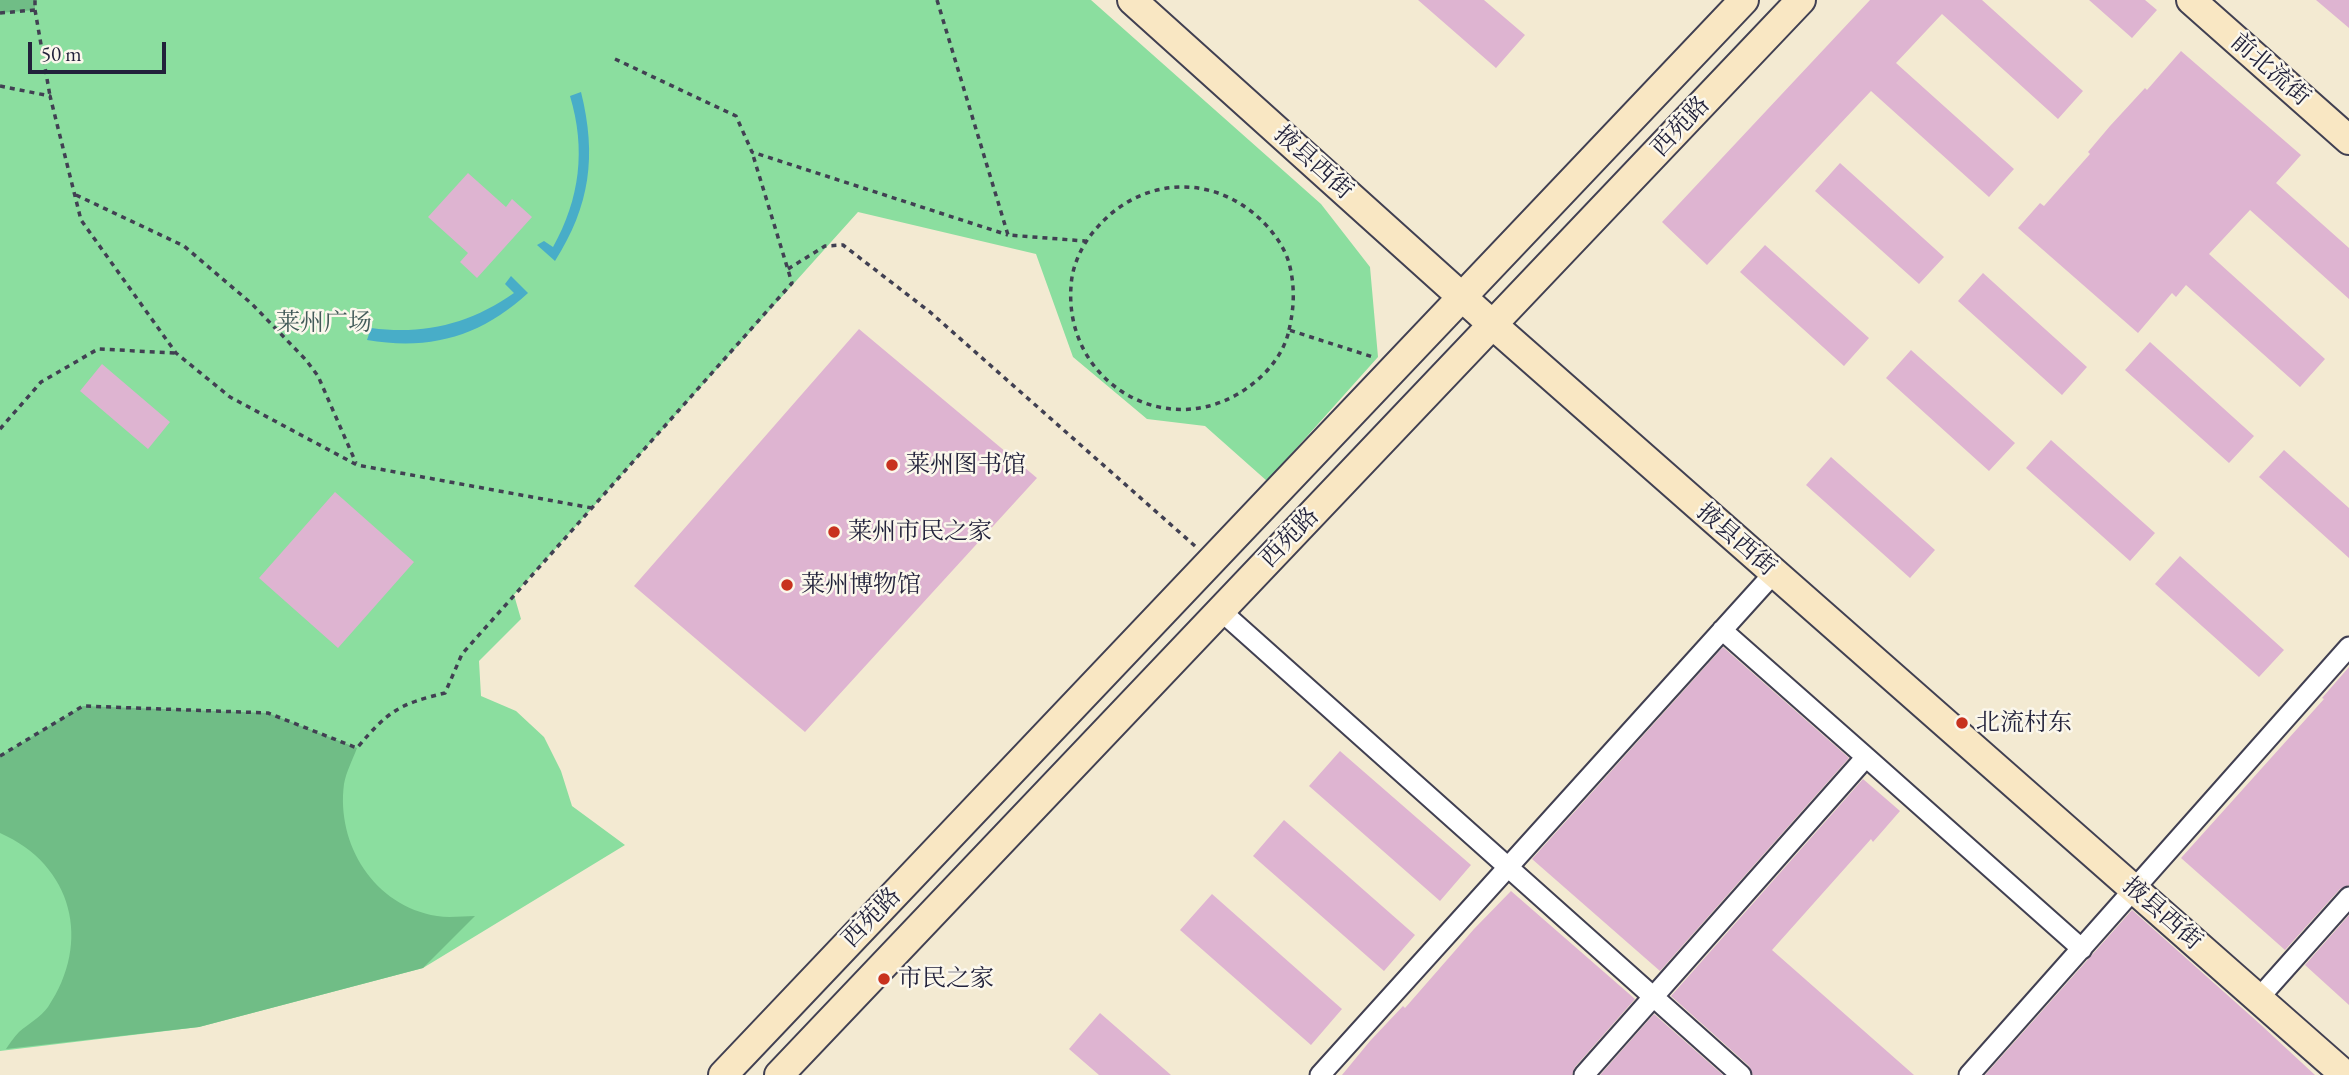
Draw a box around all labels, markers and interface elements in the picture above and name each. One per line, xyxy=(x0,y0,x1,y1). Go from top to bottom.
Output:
scale bar xyxy=(32,28,170,72)
street label: 前北流街 xyxy=(2224,28,2316,112)
text: 50 m xyxy=(41,40,82,67)
street label: 西苑路 xyxy=(1646,91,1716,163)
street label: 掖县西街 xyxy=(1268,120,1358,206)
park label: 莱州广场 xyxy=(276,309,372,337)
place label: 莱州图书馆 xyxy=(906,451,1026,479)
marker: 莱州图书馆 xyxy=(884,457,900,473)
street label: 掖县西街 xyxy=(1690,498,1782,582)
street label: 西苑路 xyxy=(1255,502,1325,574)
place label: 莱州市民之家 xyxy=(848,518,992,546)
marker: 莱州市民之家 xyxy=(826,524,842,540)
place label: 莱州博物馆 xyxy=(801,571,921,599)
marker: 莱州博物馆 xyxy=(779,577,795,593)
place label: 北流村东 xyxy=(1976,709,2072,737)
marker: 北流村东 xyxy=(1954,715,1970,731)
street label: 掖县西街 xyxy=(2116,872,2208,956)
street label: 西苑路 xyxy=(837,882,907,954)
place label: 市民之家 xyxy=(898,965,994,993)
marker: 市民之家 xyxy=(876,971,892,987)

